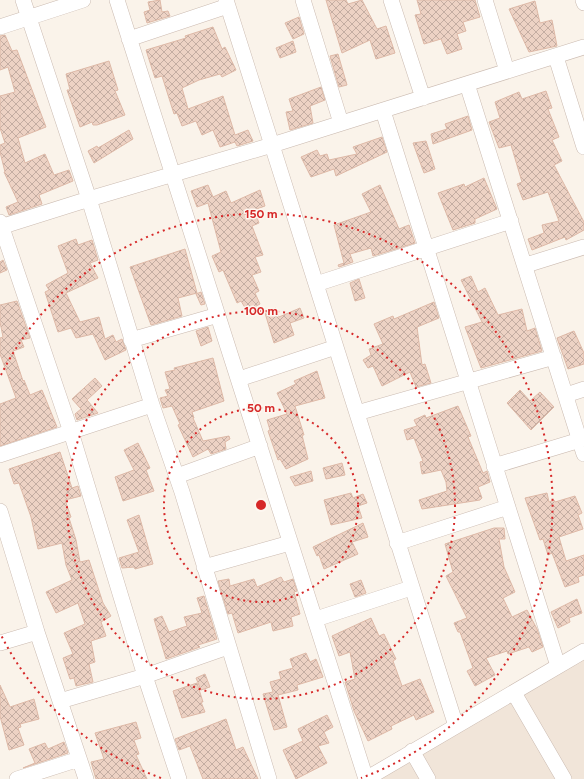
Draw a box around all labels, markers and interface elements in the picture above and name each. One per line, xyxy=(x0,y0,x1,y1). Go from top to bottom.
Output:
text: 150 m xyxy=(244,207,278,221)
text: 100 m xyxy=(244,304,278,318)
text: 50 m xyxy=(247,401,275,415)
centre of rings xyxy=(254,498,268,512)

